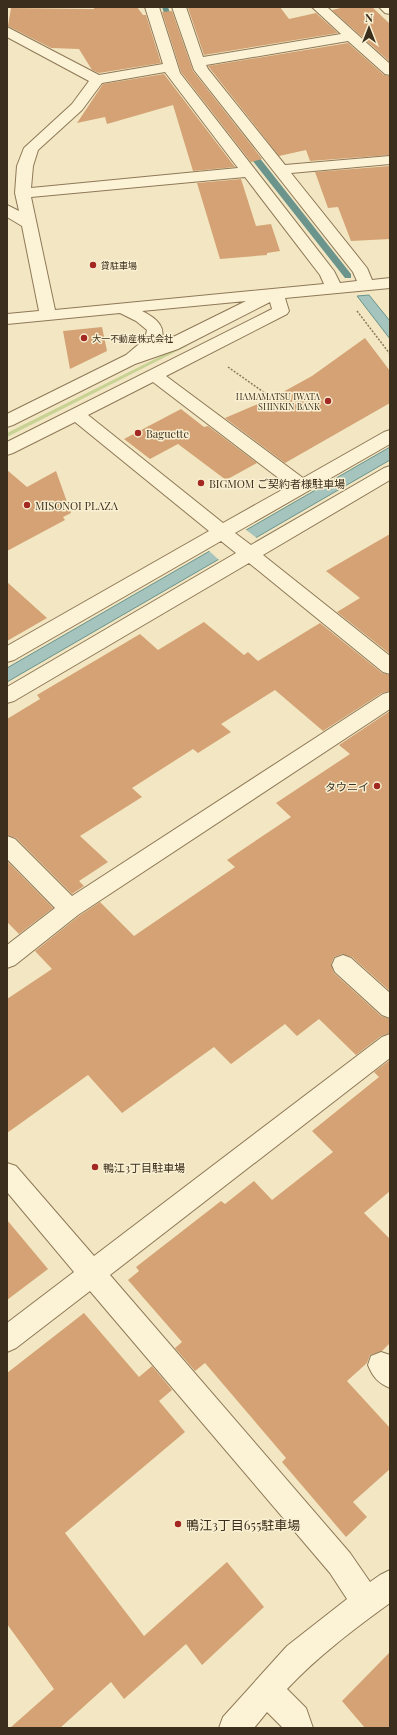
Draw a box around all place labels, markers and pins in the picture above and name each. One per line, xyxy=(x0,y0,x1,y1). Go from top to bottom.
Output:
place label: 貸駐車場 xyxy=(101,259,137,271)
marker: 貸駐車場 xyxy=(88,260,98,270)
place label: 大一不動産株式会社 xyxy=(92,332,173,344)
marker: 大一不動産株式会社 xyxy=(79,333,89,343)
place label: HAMAMATSU IWATA SHINKIN BANK xyxy=(236,390,320,412)
marker: HAMAMATSU IWATA SHINKIN BANK xyxy=(323,396,333,406)
place label: Baguette xyxy=(146,426,189,441)
marker: Baguette xyxy=(133,428,143,438)
place label: BIGMOM ご契約者様駐車場 xyxy=(209,476,345,491)
marker: BIGMOM ご契約者様駐車場 xyxy=(196,478,206,488)
place label: MISONOI PLAZA xyxy=(35,498,118,513)
marker: MISONOI PLAZA xyxy=(22,500,32,510)
place label: タウニイ xyxy=(325,779,369,794)
marker: タウニイ xyxy=(372,781,382,791)
place label: 鴨江3丁目駐車場 xyxy=(103,1160,185,1175)
marker: 鴨江3丁目駐車場 xyxy=(90,1162,100,1172)
place label: 鴨江3丁目655駐車場 xyxy=(186,1516,300,1533)
marker: 鴨江3丁目655駐車場 xyxy=(173,1519,183,1529)

